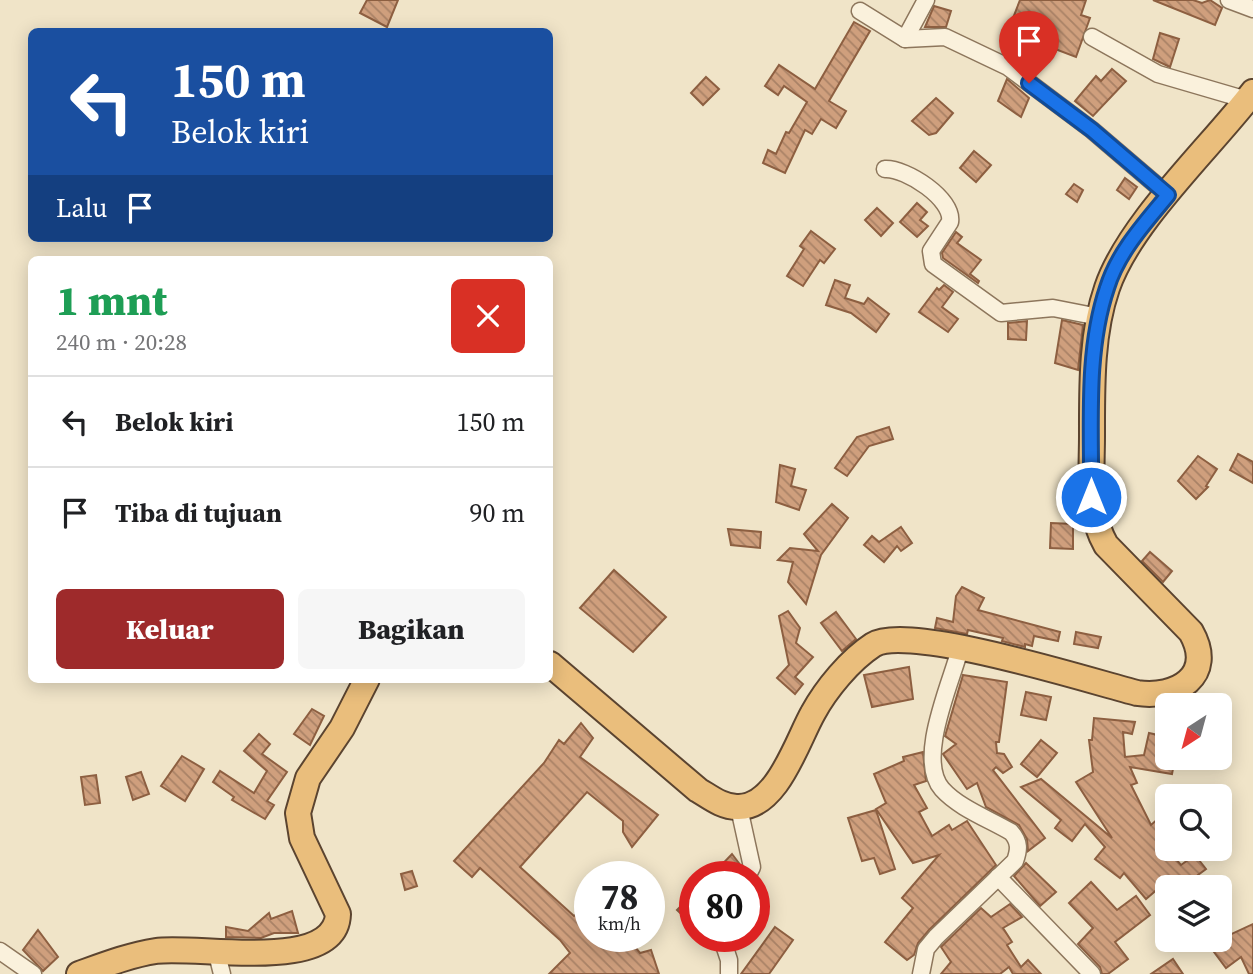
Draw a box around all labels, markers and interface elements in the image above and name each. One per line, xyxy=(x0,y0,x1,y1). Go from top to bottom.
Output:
pin xyxy=(999,11,1059,83)
icon: arrive xyxy=(1010,22,1048,60)
text: 150 m xyxy=(171,46,306,113)
icon: left xyxy=(56,56,147,147)
text: Belok kiri xyxy=(171,110,309,154)
icon: arrive xyxy=(121,189,159,227)
text: Lalu xyxy=(56,190,107,226)
text: 1 mnt xyxy=(56,271,167,329)
button: close xyxy=(451,279,525,353)
text: 240 m · 20:28 xyxy=(56,326,187,358)
icon: left xyxy=(56,403,94,441)
text: Belok kiri xyxy=(115,404,233,440)
text: 150 m xyxy=(457,404,525,440)
position arrow xyxy=(1054,460,1128,534)
icon: arrive xyxy=(56,494,94,532)
text: Tiba di tujuan xyxy=(115,495,282,531)
text: 90 m xyxy=(470,495,525,531)
button: Keluar xyxy=(56,589,284,669)
button: Bagikan xyxy=(298,589,525,669)
north arrow xyxy=(1155,693,1232,770)
map controls xyxy=(1155,693,1232,952)
button: search xyxy=(1155,784,1232,861)
speed limit sign: 80 xyxy=(679,861,770,952)
text: 78 xyxy=(601,873,638,921)
button: layers xyxy=(1155,875,1232,952)
text: km/h xyxy=(598,911,641,936)

